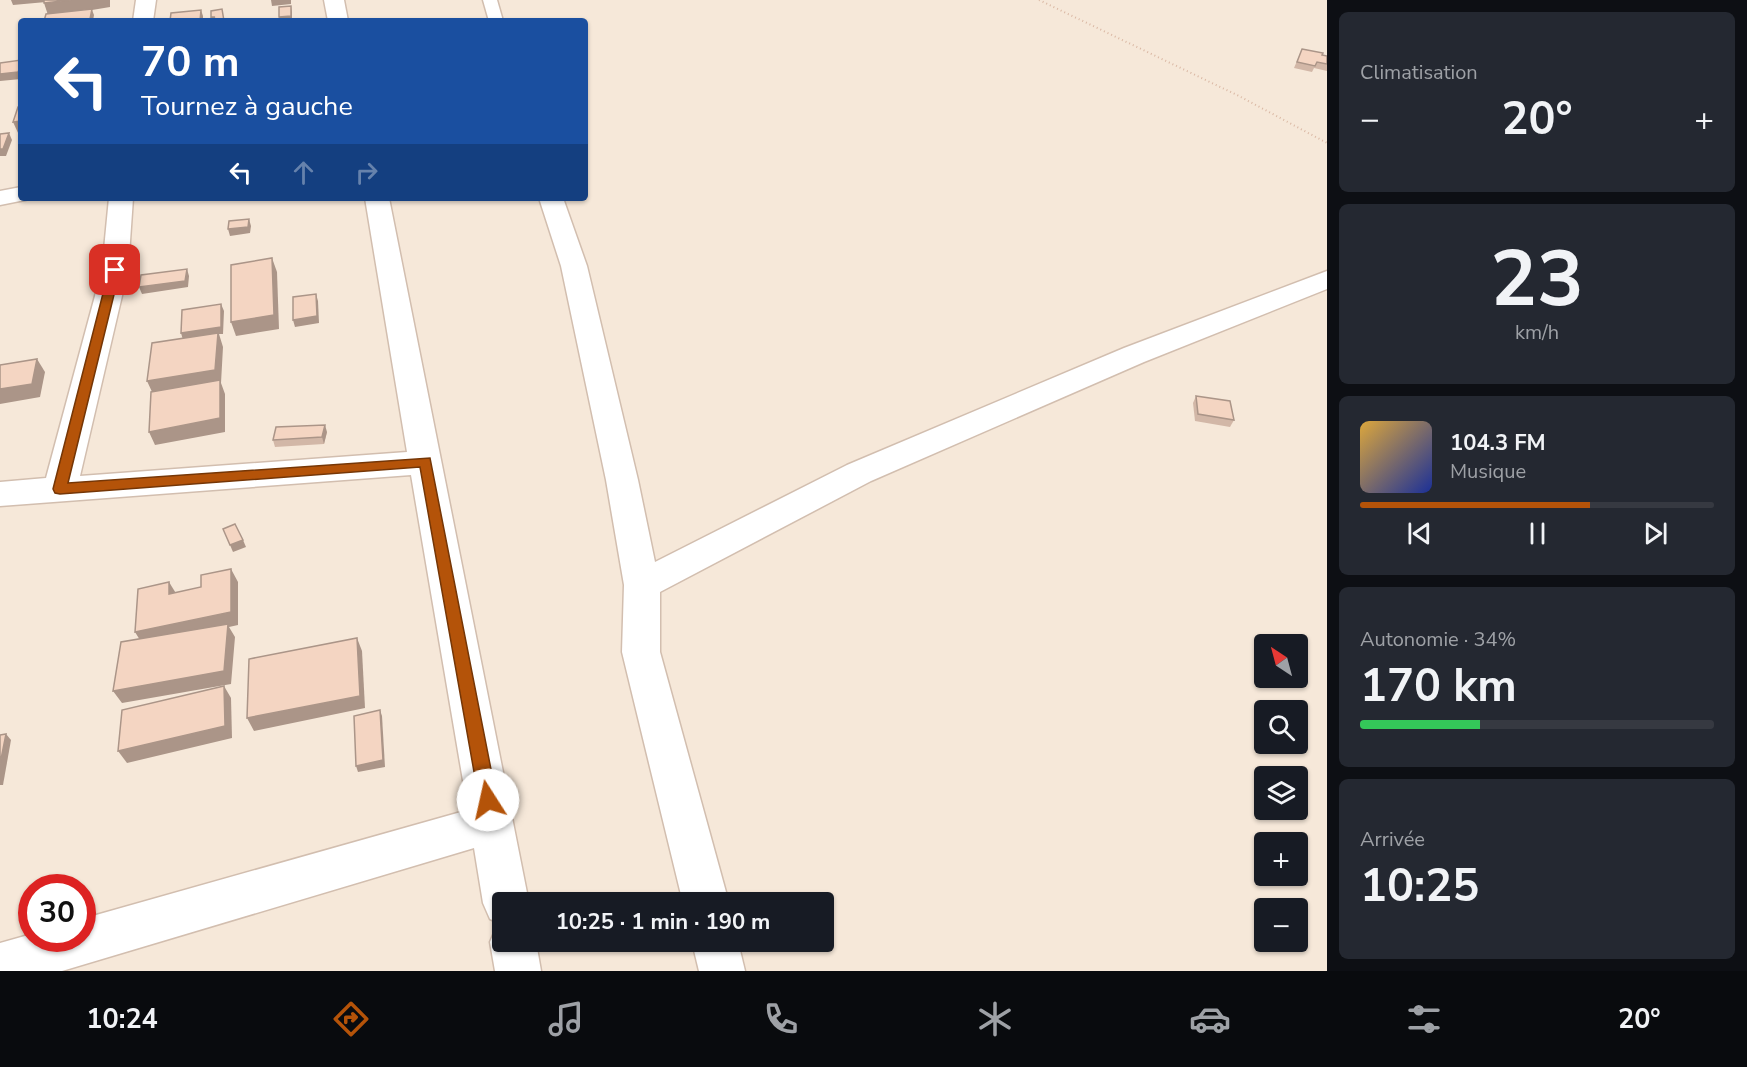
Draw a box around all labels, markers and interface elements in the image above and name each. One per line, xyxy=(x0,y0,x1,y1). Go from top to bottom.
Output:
text: 70 m xyxy=(141,34,240,91)
icon: left xyxy=(42,42,120,120)
text: Climatisation xyxy=(1360,59,1478,86)
text: Tournez à gauche xyxy=(141,88,353,125)
text: 20° xyxy=(1501,89,1573,150)
text: − xyxy=(1360,97,1380,142)
text: + xyxy=(1694,97,1714,142)
icon: left xyxy=(224,156,257,189)
icon: ahead xyxy=(287,156,320,189)
icon: right xyxy=(350,156,383,189)
text: 23 xyxy=(1490,226,1584,333)
pin xyxy=(89,244,140,295)
icon: arrive xyxy=(98,253,131,286)
text: km/h xyxy=(1515,319,1559,346)
text: 104.3 FM xyxy=(1450,428,1546,458)
text: Musique xyxy=(1450,458,1526,485)
icon: previous xyxy=(1403,517,1436,550)
icon: pause xyxy=(1521,517,1554,550)
icon: next xyxy=(1639,517,1672,550)
text: Autonomie · 34% xyxy=(1360,626,1516,653)
north arrow xyxy=(1254,634,1308,688)
map controls xyxy=(1254,634,1308,952)
text: 170 km xyxy=(1360,656,1517,717)
button: search xyxy=(1254,700,1308,754)
button: layers xyxy=(1254,766,1308,820)
position arrow xyxy=(456,768,520,832)
text: Arrivée xyxy=(1360,826,1425,853)
button: + xyxy=(1254,832,1308,886)
text: 10:25 xyxy=(1360,856,1479,917)
speed limit sign: 30 xyxy=(18,874,96,952)
button: − xyxy=(1254,898,1308,952)
text: 10:25 · 1 min · 190 m xyxy=(556,907,770,937)
icon: directions xyxy=(330,998,372,1040)
icon: music xyxy=(545,998,587,1040)
icon: phone xyxy=(760,998,802,1040)
icon: climate xyxy=(974,998,1016,1040)
icon: car xyxy=(1189,998,1231,1040)
icon: filters xyxy=(1403,998,1445,1040)
text: 10:24 xyxy=(86,1001,158,1038)
text: 20° xyxy=(1618,1001,1661,1038)

